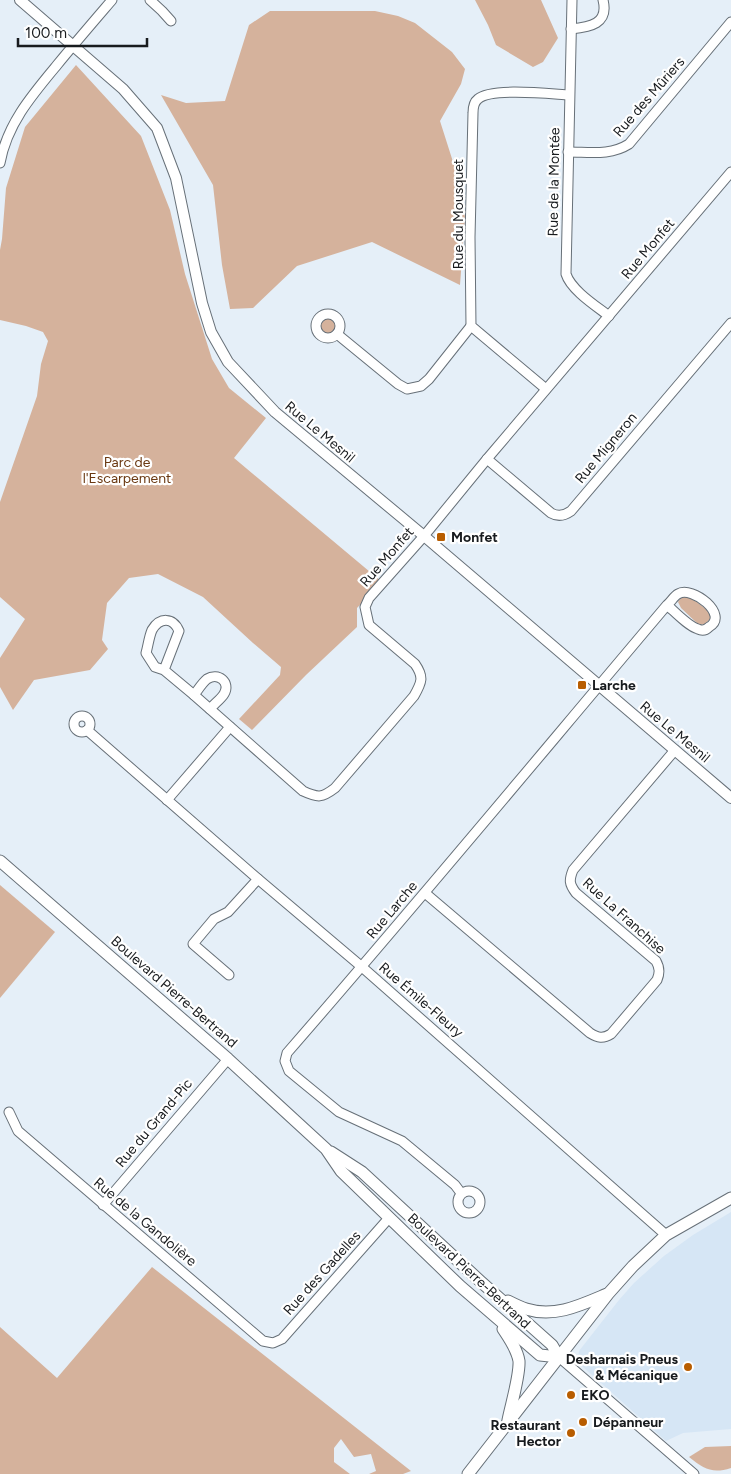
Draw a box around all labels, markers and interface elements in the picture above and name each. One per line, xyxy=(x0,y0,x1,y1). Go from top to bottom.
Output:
scale bar xyxy=(18,15,146,47)
text: 100 m xyxy=(25,24,67,42)
street label: Rue des Mûriers xyxy=(610,54,688,140)
street label: Rue de la Montée xyxy=(545,127,563,237)
street label: Rue du Mousquet xyxy=(450,159,467,269)
street label: Rue Monfet xyxy=(618,215,678,283)
street label: Rue Le Mesnil xyxy=(282,398,358,466)
street label: Rue Migneron xyxy=(571,409,641,487)
park label: Parc de l'Escarpement xyxy=(83,454,171,487)
street label: Rue Monfet xyxy=(356,524,418,590)
place label: Monfet xyxy=(451,529,498,546)
marker: Monfet xyxy=(435,531,447,543)
place label: Larche xyxy=(592,677,636,694)
marker: Larche xyxy=(576,679,588,691)
street label: Rue Le Mesnil xyxy=(637,698,713,766)
street label: Rue La Franchise xyxy=(579,874,669,958)
street label: Rue Larche xyxy=(363,878,421,942)
street label: Boulevard Pierre-Bertrand xyxy=(107,933,241,1051)
street label: Rue Émile-Fleury xyxy=(375,959,467,1042)
street label: Rue du Grand-Pic xyxy=(112,1075,196,1171)
street label: Rue de la Gandolière xyxy=(90,1174,200,1270)
street label: Boulevard Pierre-Bertrand xyxy=(404,1210,534,1332)
street label: Rue des Gadelles xyxy=(280,1227,364,1319)
place label: Desharnais Pneus & Mécanique xyxy=(566,1351,678,1384)
marker: Desharnais Pneus & Mécanique xyxy=(682,1361,694,1373)
place label: EKO xyxy=(581,1387,610,1404)
marker: EKO xyxy=(565,1389,577,1401)
place label: Dépanneur xyxy=(593,1414,664,1431)
marker: Dépanneur xyxy=(577,1416,589,1428)
place label: Restaurant Hector xyxy=(490,1417,562,1450)
marker: Restaurant Hector xyxy=(565,1427,577,1439)

